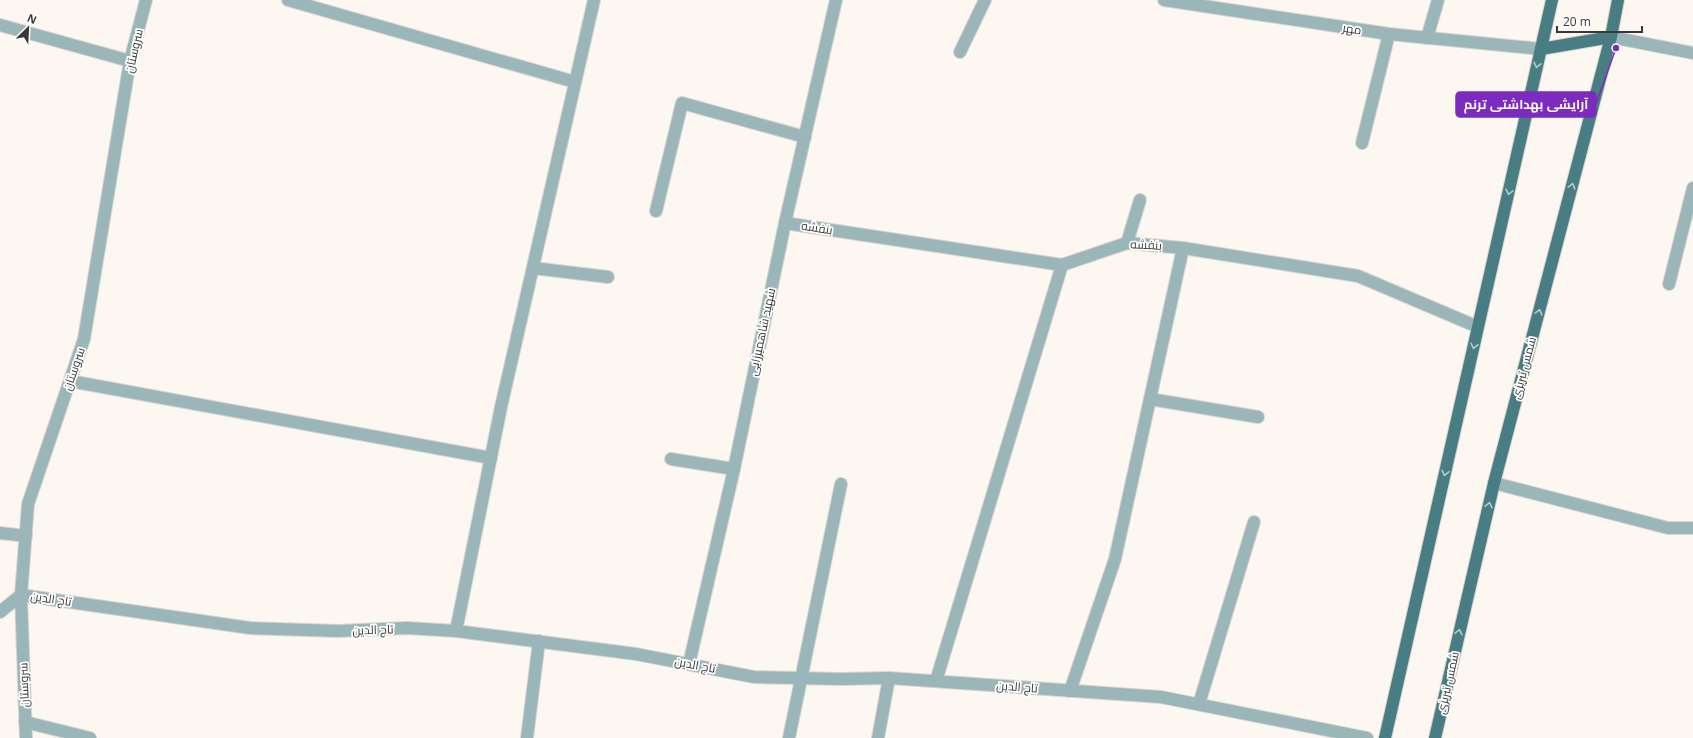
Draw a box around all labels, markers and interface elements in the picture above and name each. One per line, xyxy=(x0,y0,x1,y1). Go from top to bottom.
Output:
north arrow xyxy=(8,8,48,48)
scale bar xyxy=(1557,8,1642,34)
text: N xyxy=(25,10,39,27)
text: 20 m xyxy=(1563,13,1591,30)
street label: مهر xyxy=(1340,18,1363,38)
street label: سروستان xyxy=(120,27,147,75)
one-way arrow xyxy=(1534,62,1542,69)
callout: آرایشی بهداشتی ترنم xyxy=(1456,92,1596,117)
text: آرایشی بهداشتی ترنم xyxy=(1464,95,1589,114)
one-way arrow xyxy=(1567,183,1576,190)
one-way arrow xyxy=(1505,189,1513,195)
street label: بنفشه xyxy=(800,217,834,238)
street label: بنفشه xyxy=(1130,235,1162,254)
street label: شهید شاهمیرزایی xyxy=(744,286,779,377)
one-way arrow xyxy=(1534,308,1543,315)
street label: شمس تبریزی xyxy=(1507,335,1540,401)
one-way arrow xyxy=(1470,343,1478,349)
street label: سروستان xyxy=(58,345,89,393)
one-way arrow xyxy=(1441,470,1449,476)
one-way arrow xyxy=(1484,502,1492,508)
street label: تاج الدین xyxy=(29,587,74,610)
street label: تاج الدین xyxy=(352,620,395,639)
one-way arrow xyxy=(1455,629,1463,635)
street label: شمس تبریزی xyxy=(1432,650,1463,716)
street label: تاج الدین xyxy=(673,652,718,677)
street label: سروستان xyxy=(14,662,33,708)
street label: تاج الدین xyxy=(996,677,1039,696)

